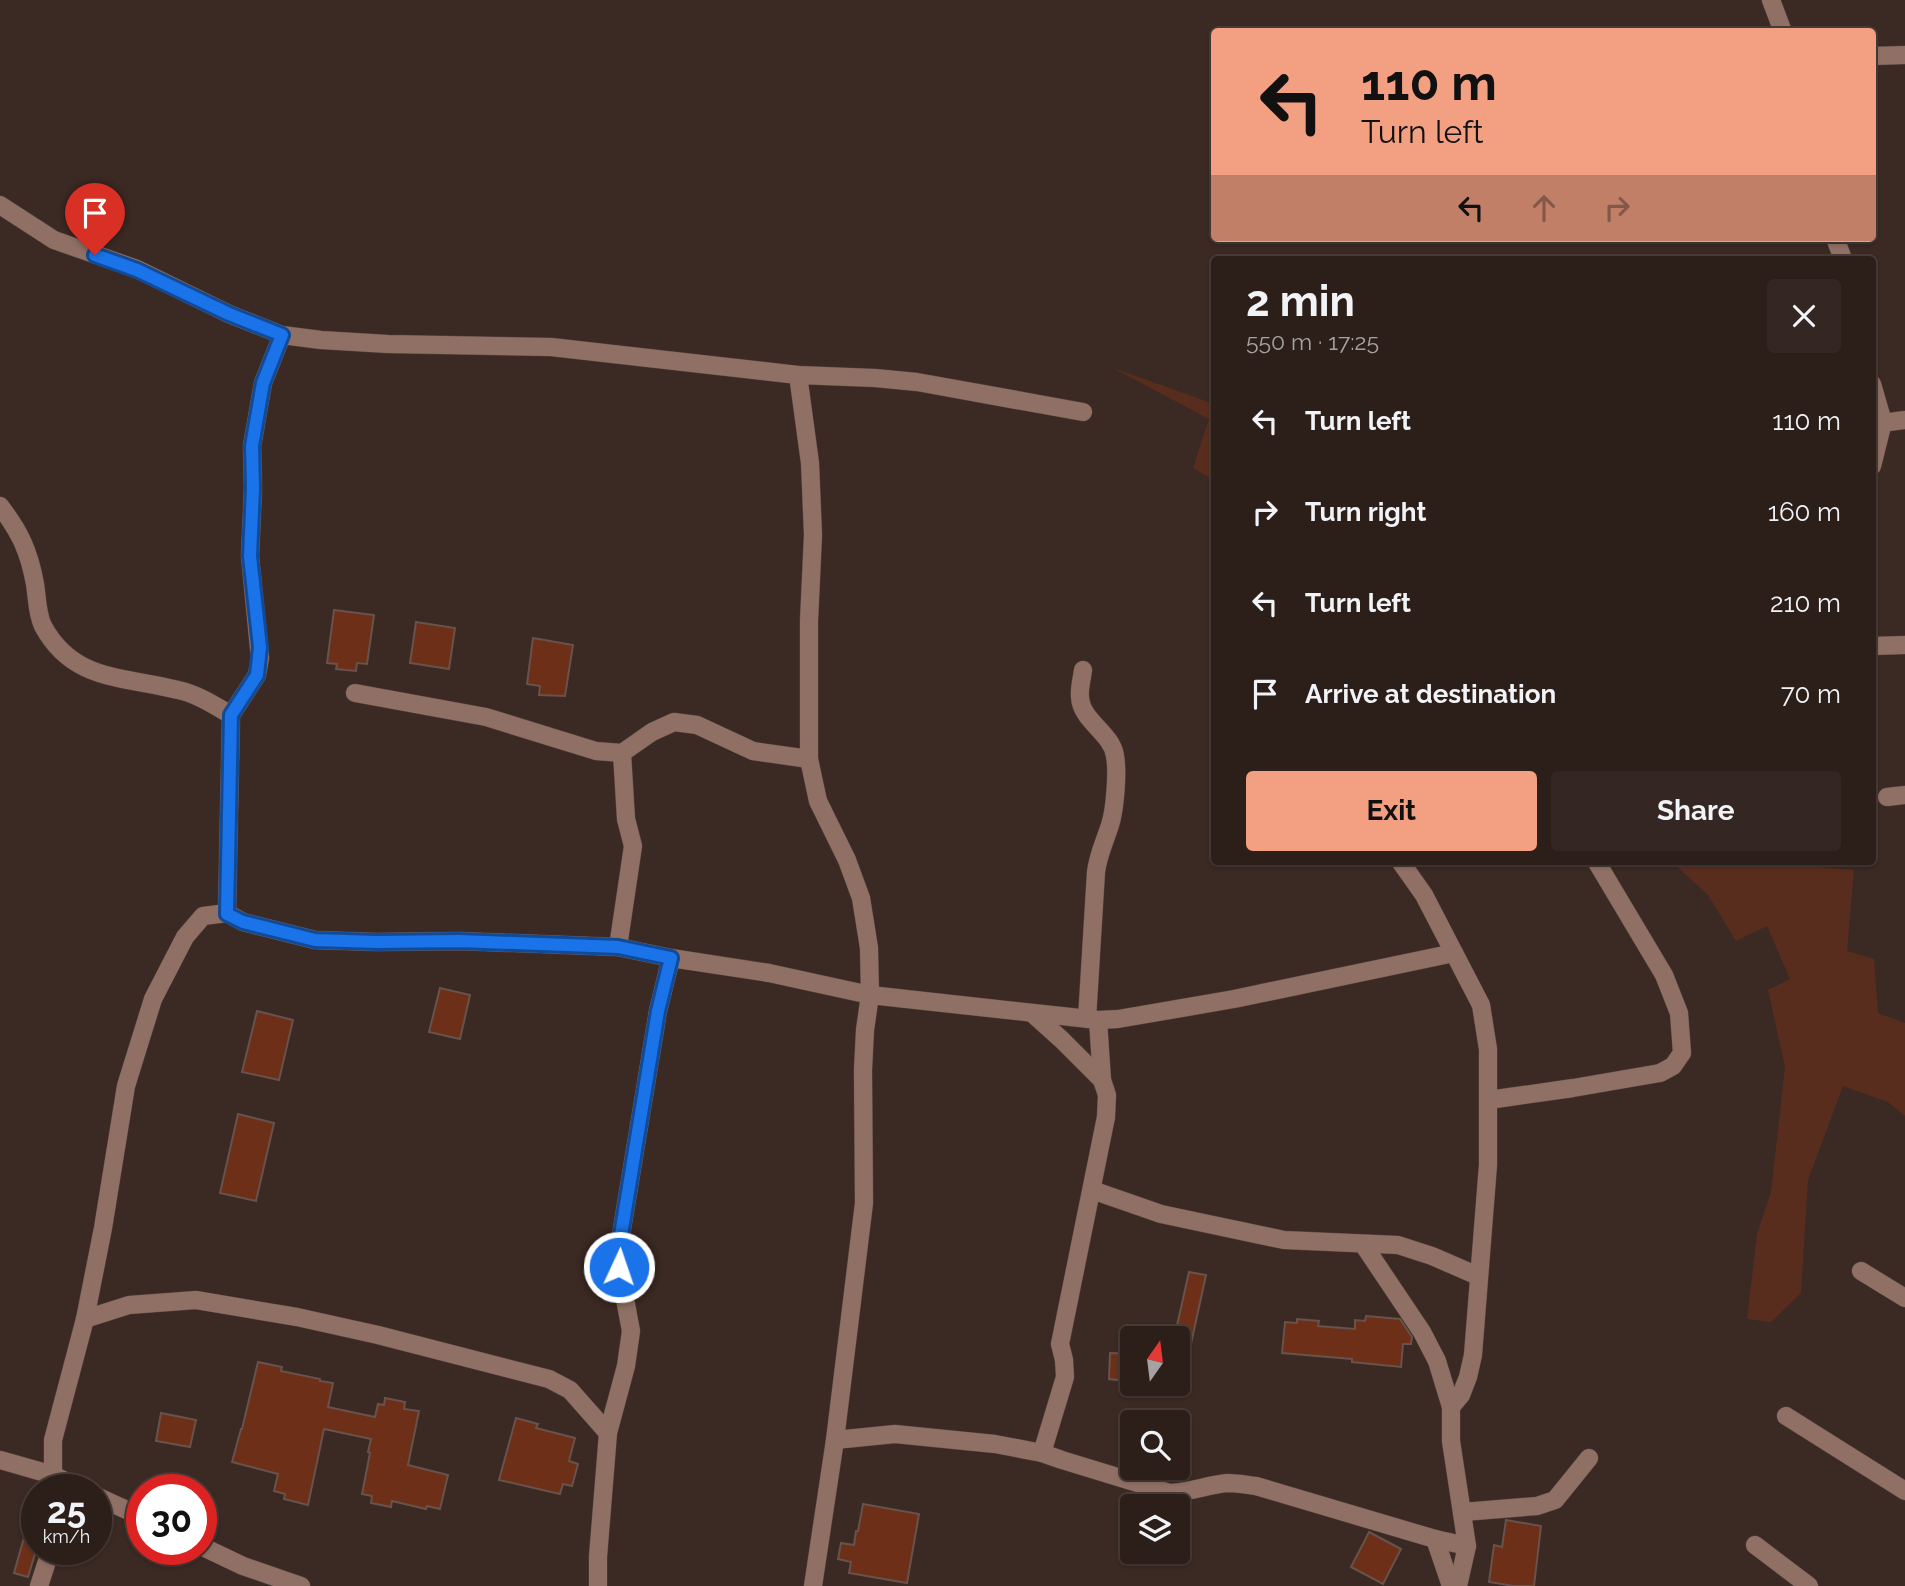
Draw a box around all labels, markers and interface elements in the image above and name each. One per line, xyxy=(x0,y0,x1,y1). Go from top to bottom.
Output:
text: 110 m xyxy=(1361,54,1497,111)
icon: left xyxy=(1246,56,1337,147)
text: Turn left xyxy=(1361,113,1483,150)
pin xyxy=(65,183,125,255)
icon: left xyxy=(1452,189,1490,227)
icon: ahead xyxy=(1525,189,1563,227)
icon: right xyxy=(1598,189,1636,227)
icon: arrive xyxy=(76,194,114,232)
text: 2 min xyxy=(1246,277,1355,326)
button: close xyxy=(1767,279,1841,353)
text: 550 m · 17:25 xyxy=(1246,328,1379,355)
icon: left xyxy=(1246,402,1284,440)
text: Turn left xyxy=(1305,406,1411,436)
text: 110 m xyxy=(1772,406,1841,436)
icon: right xyxy=(1246,493,1284,531)
text: Turn right xyxy=(1305,497,1426,527)
text: 160 m xyxy=(1768,497,1841,527)
icon: left xyxy=(1246,584,1284,622)
text: Turn left xyxy=(1305,588,1411,618)
text: 210 m xyxy=(1770,588,1841,618)
icon: arrive xyxy=(1246,675,1284,713)
text: Arrive at destination xyxy=(1305,679,1556,709)
text: 70 m xyxy=(1781,679,1841,709)
button: Exit xyxy=(1246,771,1537,851)
button: Share xyxy=(1551,771,1841,851)
position arrow xyxy=(582,1230,656,1304)
north arrow xyxy=(1120,1326,1190,1396)
map controls xyxy=(1120,1326,1190,1564)
button: search xyxy=(1120,1410,1190,1480)
speed limit sign: 30 xyxy=(126,1474,217,1565)
text: 25 xyxy=(47,1490,86,1531)
button: layers xyxy=(1120,1494,1190,1564)
text: km/h xyxy=(43,1526,90,1547)

